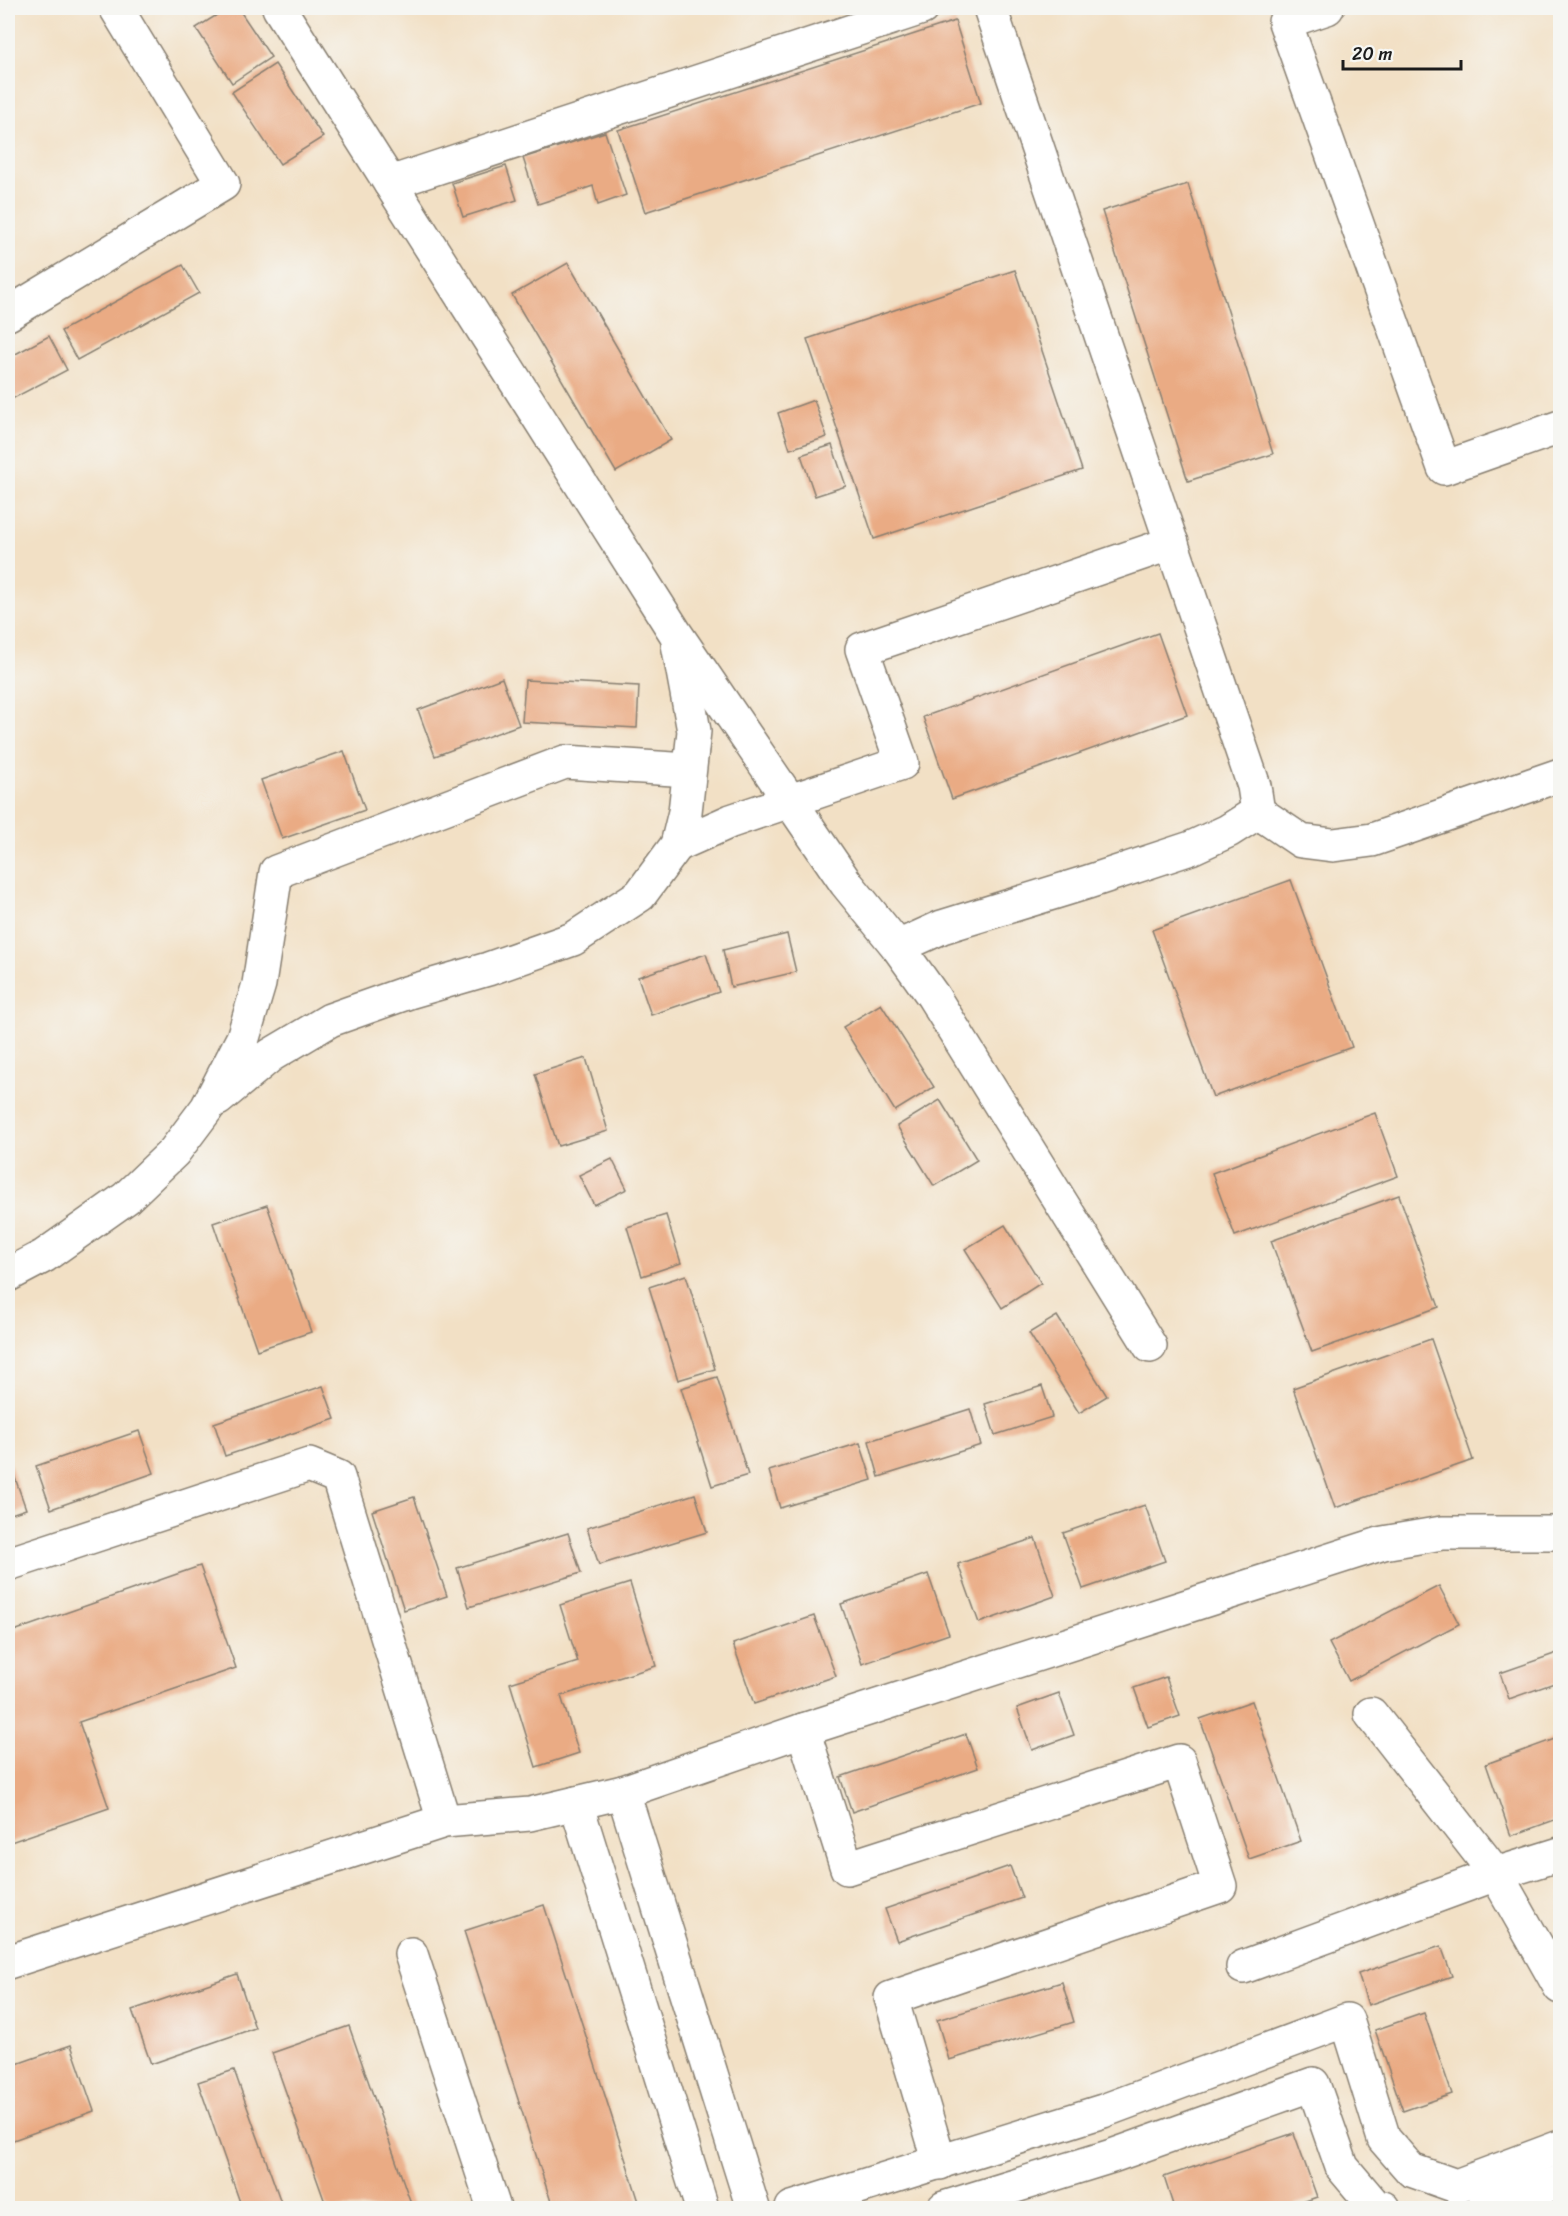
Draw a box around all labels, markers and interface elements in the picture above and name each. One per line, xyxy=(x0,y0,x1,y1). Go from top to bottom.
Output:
scale bar xyxy=(1343,33,1462,71)
text: 20 m xyxy=(1352,38,1392,70)

